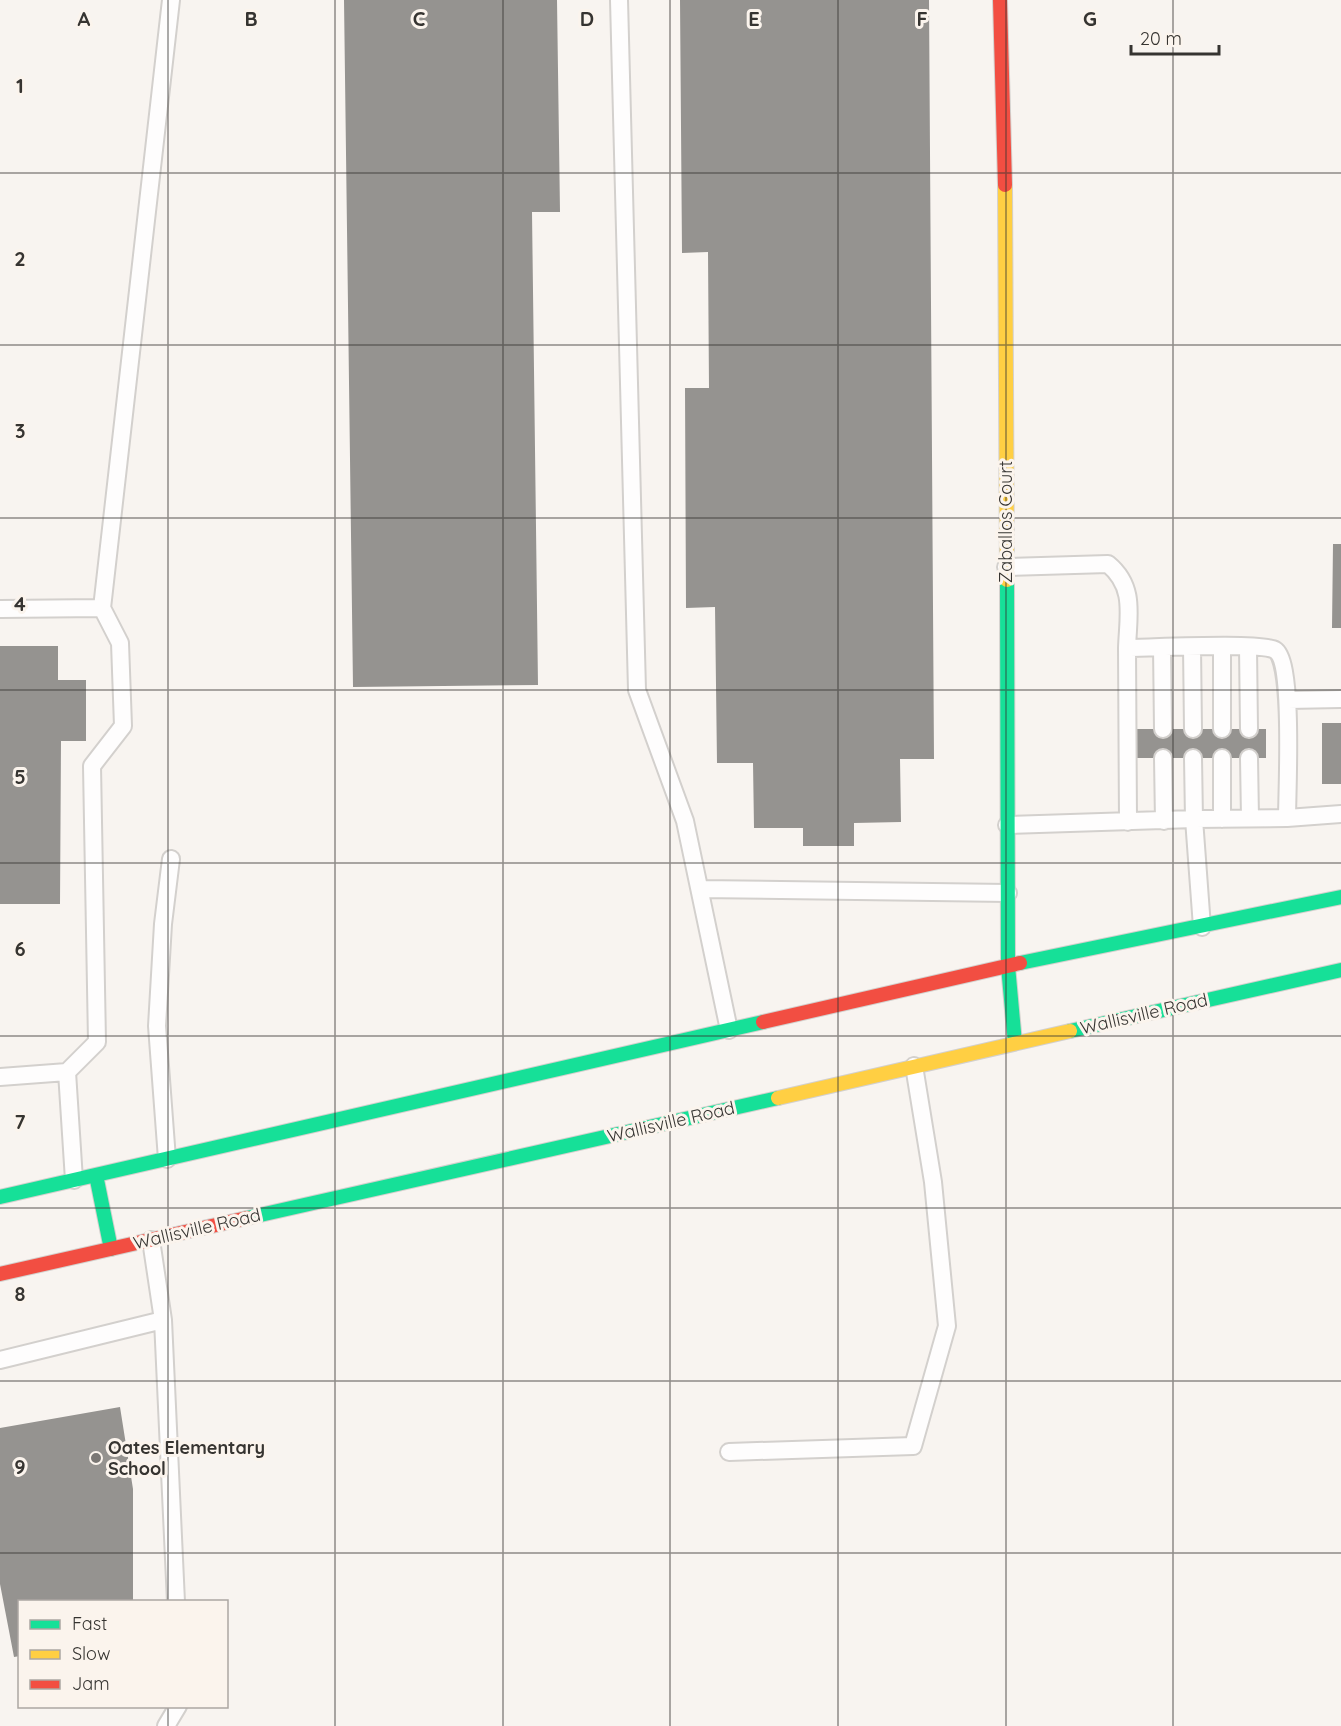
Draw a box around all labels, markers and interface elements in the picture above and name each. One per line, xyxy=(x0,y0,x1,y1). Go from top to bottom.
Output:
text: A xyxy=(78,6,91,31)
text: B xyxy=(244,6,258,31)
text: C xyxy=(413,6,426,31)
text: D xyxy=(580,6,594,31)
text: E xyxy=(748,6,760,31)
text: F xyxy=(916,6,928,31)
text: G xyxy=(1083,6,1097,31)
scale bar xyxy=(1131,18,1220,56)
text: 20 m xyxy=(1140,27,1182,50)
text: 1 xyxy=(16,73,24,98)
text: 2 xyxy=(14,246,26,271)
text: 3 xyxy=(15,418,25,443)
street label: Zaballos Court xyxy=(994,461,1017,583)
text: 4 xyxy=(14,591,26,616)
text: 5 xyxy=(14,764,26,789)
text: 6 xyxy=(14,936,26,961)
street label: Wallisville Road xyxy=(1078,988,1210,1039)
street label: Wallisville Road xyxy=(605,1096,737,1147)
text: 7 xyxy=(15,1109,26,1134)
street label: Wallisville Road xyxy=(131,1203,263,1254)
text: 8 xyxy=(15,1281,26,1306)
place label: Oates Elementary School xyxy=(108,1436,265,1480)
marker: Oates Elementary School xyxy=(89,1451,103,1465)
text: 9 xyxy=(14,1454,26,1479)
legend xyxy=(18,1600,228,1708)
text: Fast xyxy=(72,1612,107,1635)
text: Slow xyxy=(72,1642,110,1665)
text: Jam xyxy=(72,1672,110,1695)

